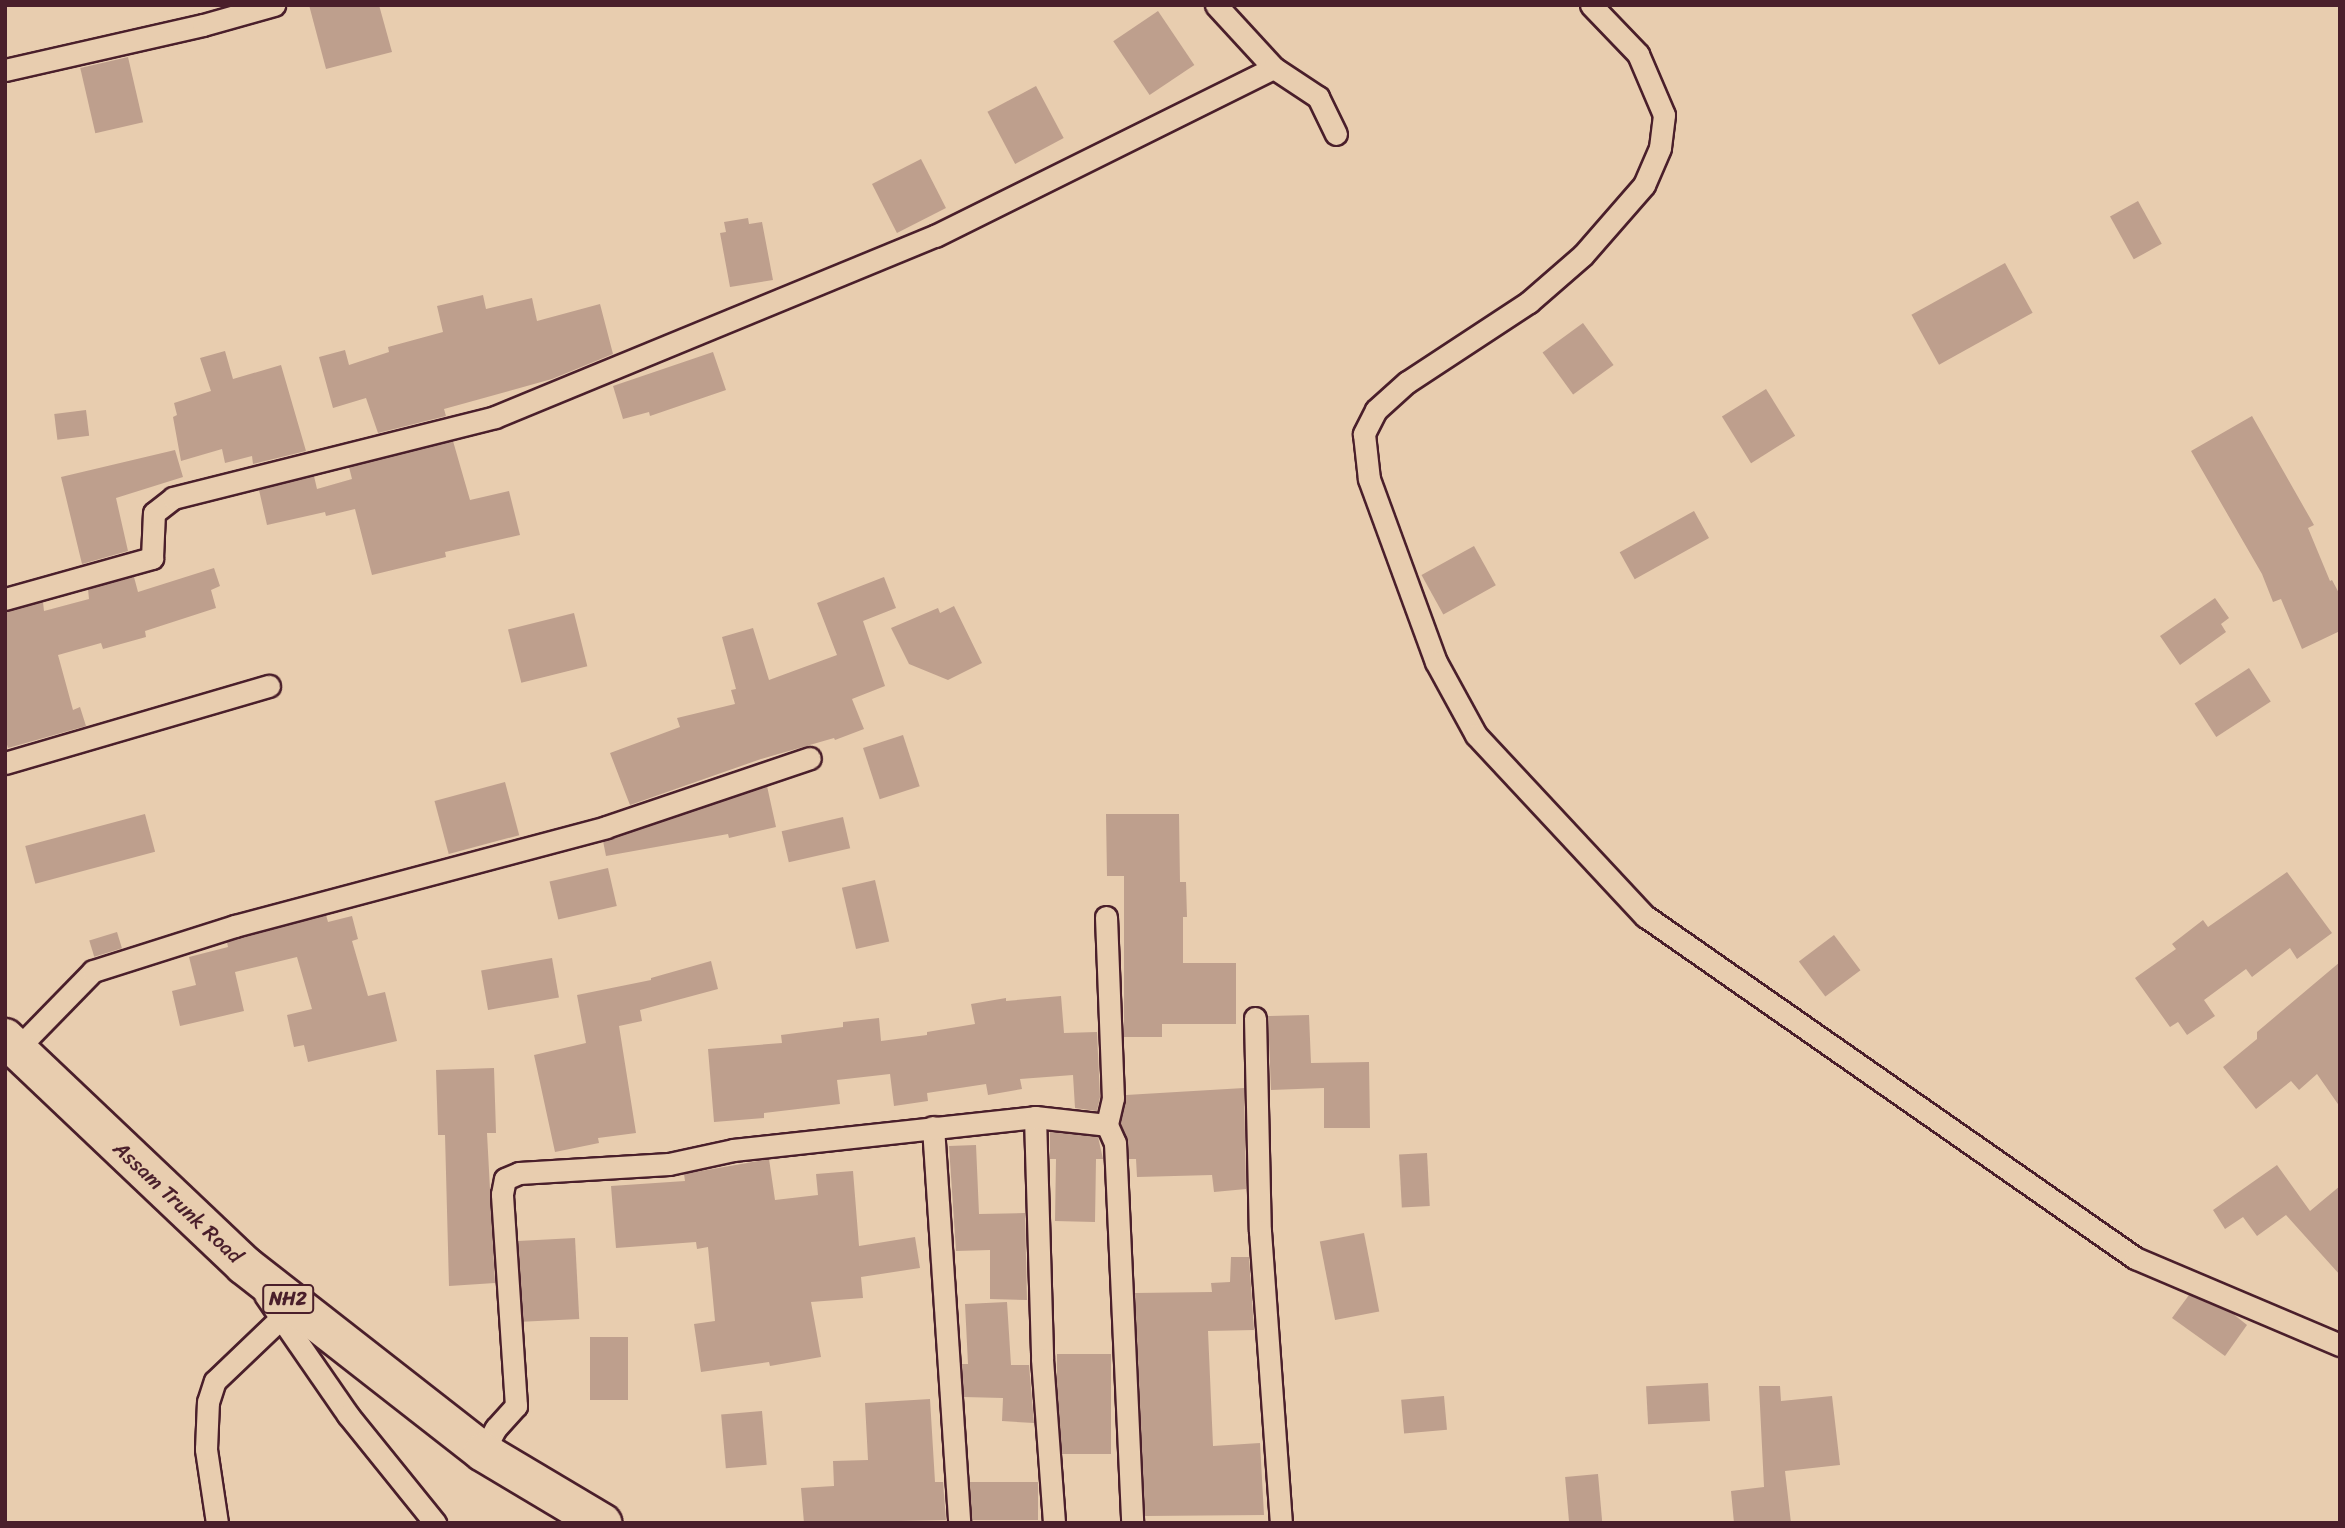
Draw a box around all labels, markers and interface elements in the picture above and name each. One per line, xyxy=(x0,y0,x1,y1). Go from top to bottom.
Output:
street label: Assam Trunk Road xyxy=(108,1136,248,1268)
road number: NH2 xyxy=(262,1284,314,1315)

